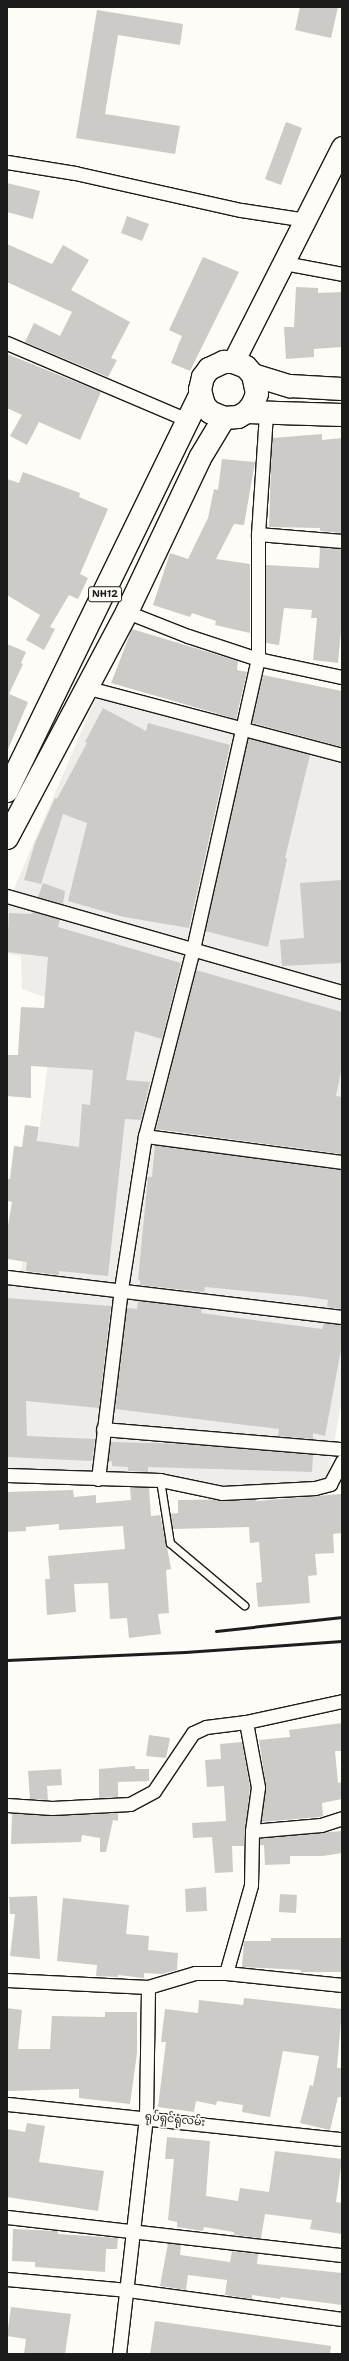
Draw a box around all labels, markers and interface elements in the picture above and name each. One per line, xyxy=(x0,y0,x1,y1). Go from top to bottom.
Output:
road number: NH12 xyxy=(88,586,122,602)
street label: ရုပ်ရှင်ရုံလမ်း xyxy=(144,2110,206,2130)

